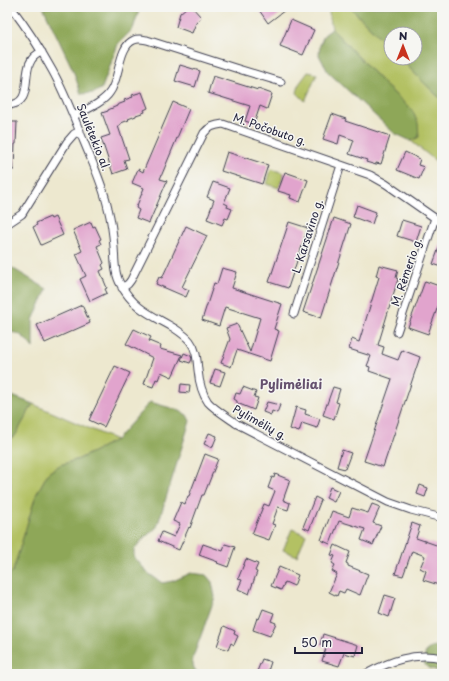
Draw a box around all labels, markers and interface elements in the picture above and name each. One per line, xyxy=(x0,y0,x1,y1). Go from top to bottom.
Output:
north arrow xyxy=(383,26,423,66)
text: N xyxy=(399,27,408,44)
street label: Saulėtekio al. xyxy=(73,101,115,173)
street label: M. Počobuto g. xyxy=(231,109,309,150)
street label: L. Karsavino g. xyxy=(287,197,327,275)
street label: M. Rėmerio g. xyxy=(386,235,426,309)
district label: Pylimėliai xyxy=(260,374,322,393)
street label: Pylimėlių g. xyxy=(230,400,290,444)
scale bar xyxy=(295,629,362,655)
text: 50 m xyxy=(301,633,332,651)

